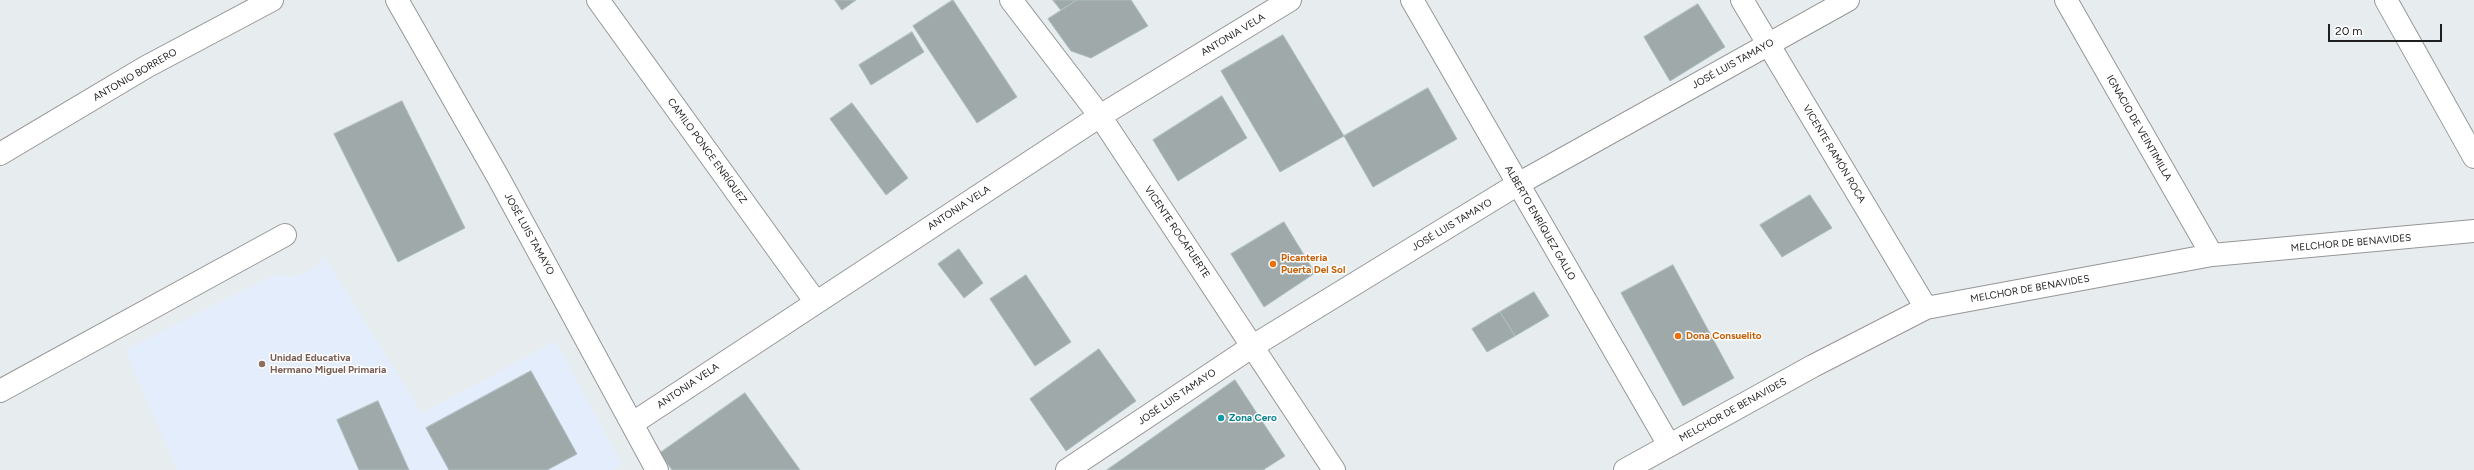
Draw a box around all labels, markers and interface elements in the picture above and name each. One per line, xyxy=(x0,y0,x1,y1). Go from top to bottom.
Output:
street label: ANTONIA VELA xyxy=(1199,11,1267,59)
scale bar xyxy=(2330,16,2444,42)
text: 20 m xyxy=(2335,24,2363,38)
street label: JOSÉ LUIS TAMAYO xyxy=(1690,37,1776,91)
street label: ANTONIO BORRERO xyxy=(91,46,179,104)
street label: IGNACIO DE VEINTIMILLA xyxy=(2104,73,2174,183)
street label: CAMILO PONCE ENRÍQUEZ xyxy=(665,96,749,206)
street label: VICENTE RAMÓN ROCA xyxy=(1800,103,1868,205)
street label: ALBERTO ENRÍQUEZ GALLO xyxy=(1502,163,1578,283)
street label: ANTONIA VELA xyxy=(925,183,993,233)
street label: VICENTE ROCAFUERTE xyxy=(1142,184,1212,280)
street label: JOSÉ LUIS TAMAYO xyxy=(502,191,556,277)
street label: JOSÉ LUIS TAMAYO xyxy=(1410,196,1494,254)
street label: MELCHOR DE BENAVIDES xyxy=(2290,232,2412,254)
place label: Picanteria Puerta Del Sol xyxy=(1281,252,1345,276)
marker: Picanteria Puerta Del Sol xyxy=(1268,259,1278,269)
street label: MELCHOR DE BENAVIDES xyxy=(1970,273,2090,305)
place label: Dona Consuelito xyxy=(1686,330,1762,342)
marker: Dona Consuelito xyxy=(1673,331,1683,341)
place label: Unidad Educativa Hermano Miguel Primaria xyxy=(270,352,386,376)
marker: Unidad Educativa Hermano Miguel Primaria xyxy=(257,359,267,369)
street label: ANTONIA VELA xyxy=(655,361,721,411)
street label: JOSÉ LUIS TAMAYO xyxy=(1136,366,1218,428)
street label: MELCHOR DE BENAVIDES xyxy=(1677,375,1789,445)
place label: Zona Cero xyxy=(1229,412,1277,424)
marker: Zona Cero xyxy=(1216,413,1226,423)

